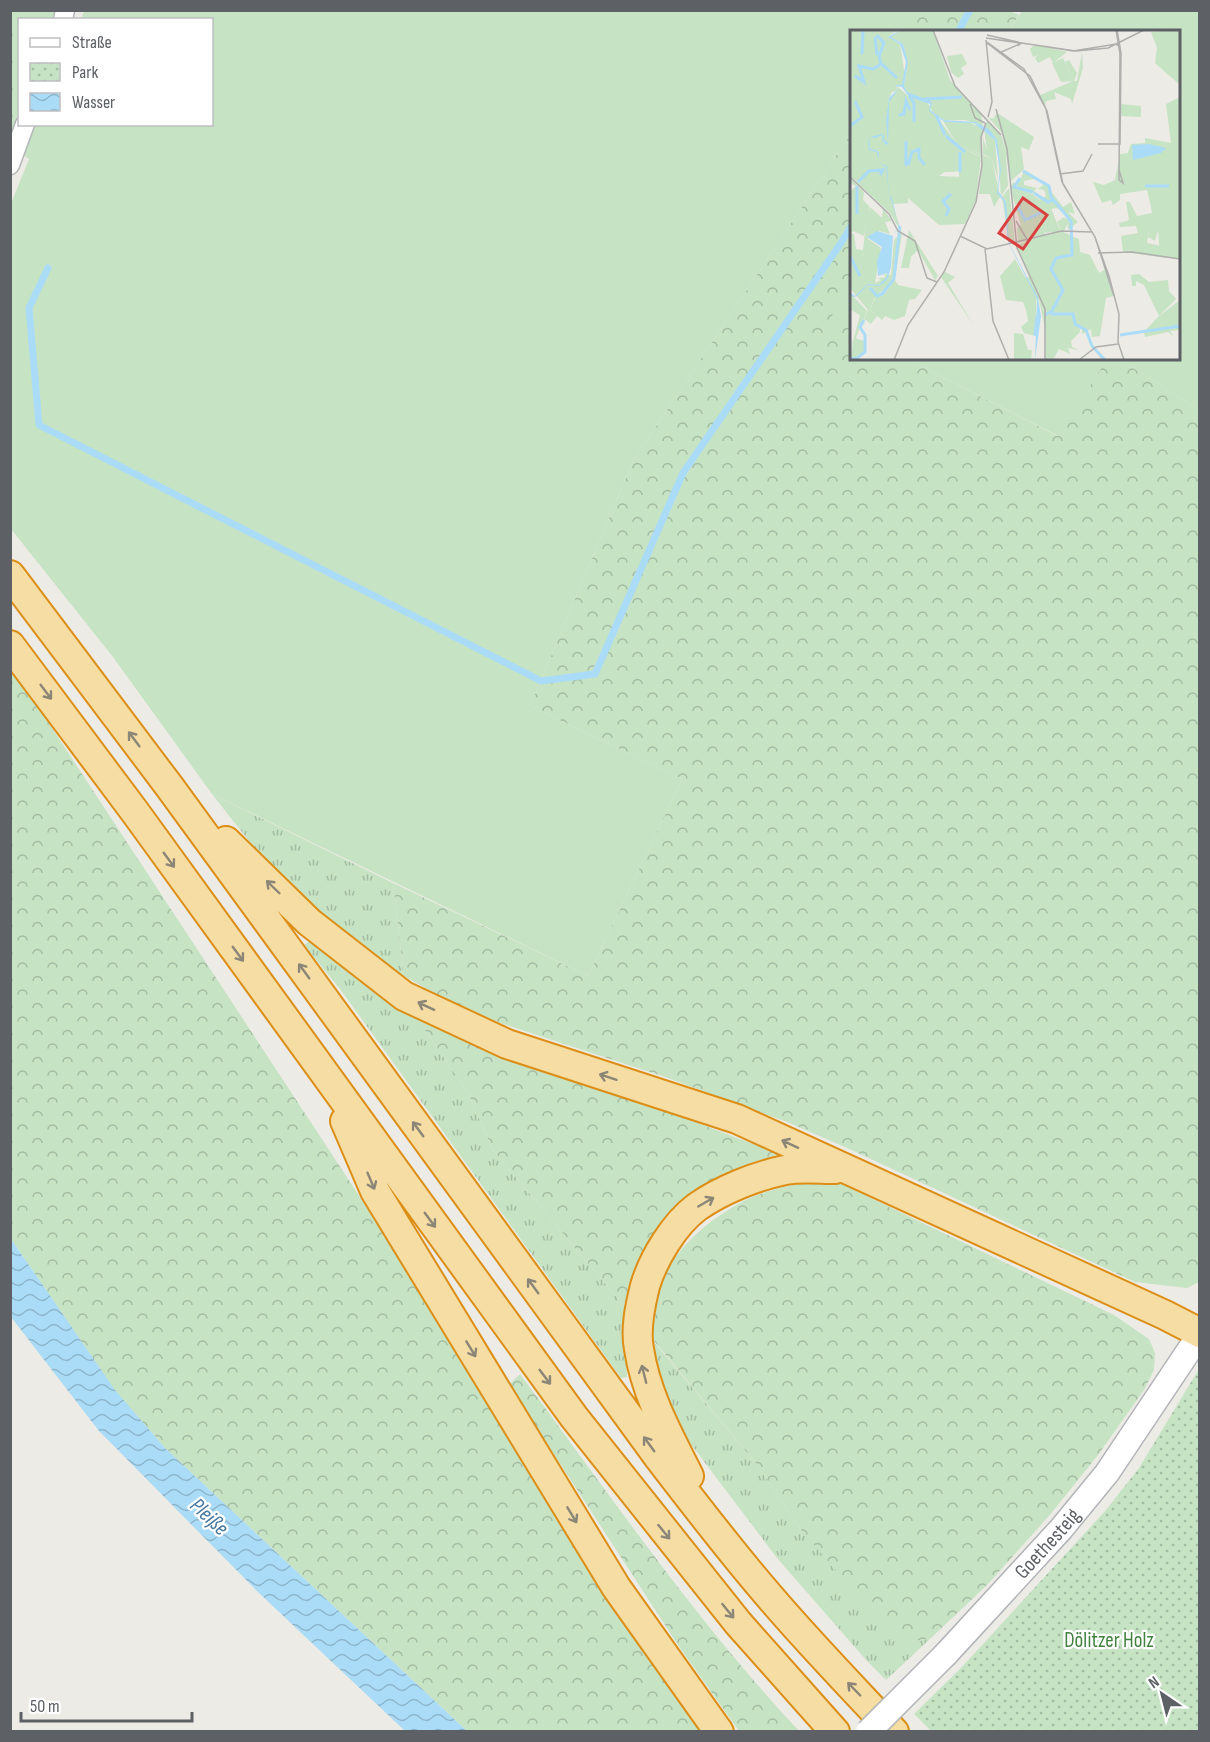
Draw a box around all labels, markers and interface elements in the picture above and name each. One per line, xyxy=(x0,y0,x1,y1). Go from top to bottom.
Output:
legend xyxy=(18,18,213,126)
inset map xyxy=(850,30,1180,360)
text: Straße xyxy=(72,32,112,53)
text: Park xyxy=(72,62,98,83)
text: Wasser xyxy=(72,92,115,113)
one-way arrow xyxy=(39,684,52,700)
one-way arrow xyxy=(128,731,140,747)
one-way arrow xyxy=(163,851,175,867)
one-way arrow xyxy=(266,880,281,894)
one-way arrow xyxy=(231,945,244,961)
one-way arrow xyxy=(298,964,310,980)
one-way arrow xyxy=(418,1000,436,1012)
one-way arrow xyxy=(599,1070,618,1081)
one-way arrow xyxy=(412,1122,424,1138)
one-way arrow xyxy=(782,1137,800,1149)
one-way arrow xyxy=(365,1172,377,1190)
one-way arrow xyxy=(697,1196,714,1208)
one-way arrow xyxy=(424,1211,436,1227)
one-way arrow xyxy=(527,1279,540,1295)
one-way arrow xyxy=(465,1340,477,1357)
one-way arrow xyxy=(638,1364,650,1383)
one-way arrow xyxy=(539,1369,551,1385)
one-way arrow xyxy=(642,1436,655,1452)
water label: Pleiße xyxy=(184,1492,234,1542)
street label: Goethesteig xyxy=(1009,1503,1085,1584)
one-way arrow xyxy=(567,1506,579,1523)
one-way arrow xyxy=(657,1523,670,1539)
one-way arrow xyxy=(721,1602,734,1618)
park label: Dölitzer Holz xyxy=(1064,1628,1154,1653)
north arrow xyxy=(1132,1664,1192,1724)
text: N xyxy=(1145,1673,1163,1693)
one-way arrow xyxy=(847,1682,861,1697)
scale bar xyxy=(21,1685,192,1723)
text: 50 m xyxy=(30,1696,60,1717)

